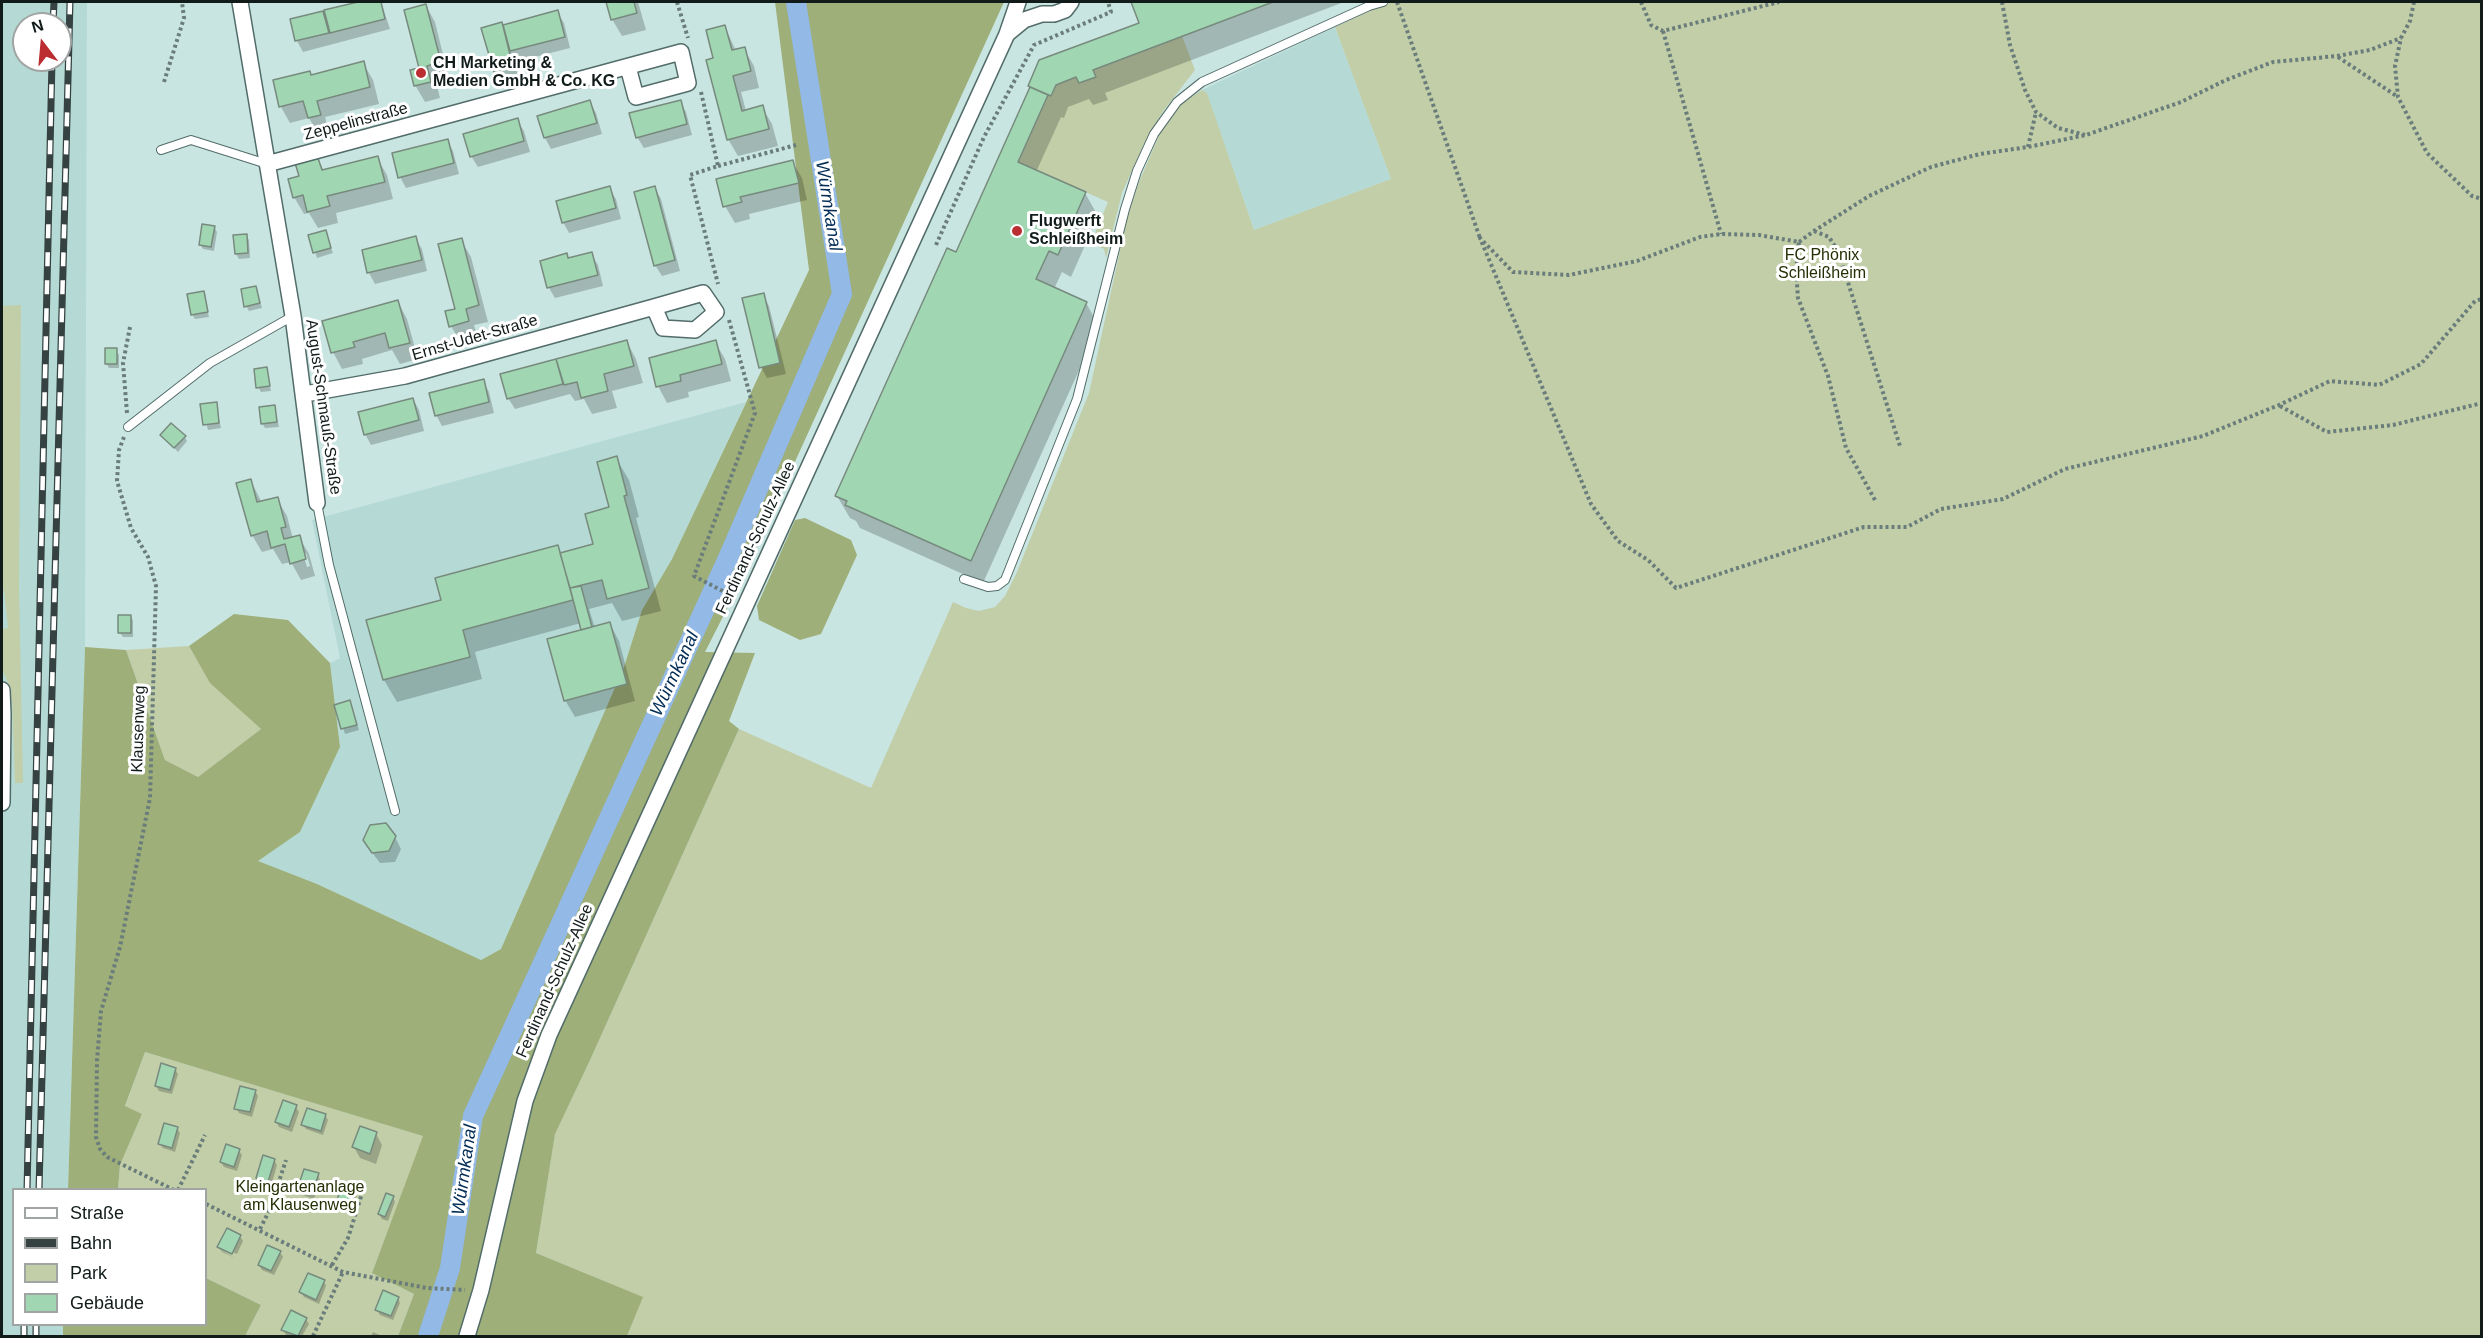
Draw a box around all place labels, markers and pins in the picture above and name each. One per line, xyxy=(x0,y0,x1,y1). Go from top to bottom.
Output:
place label: CH Marketing & Medien GmbH & Co. KG xyxy=(433,54,615,92)
marker: CH Marketing & Medien GmbH & Co. KG xyxy=(414,66,428,80)
place label: Flugwerft Schleißheim xyxy=(1029,212,1123,250)
marker: Flugwerft Schleißheim xyxy=(1010,224,1024,238)

